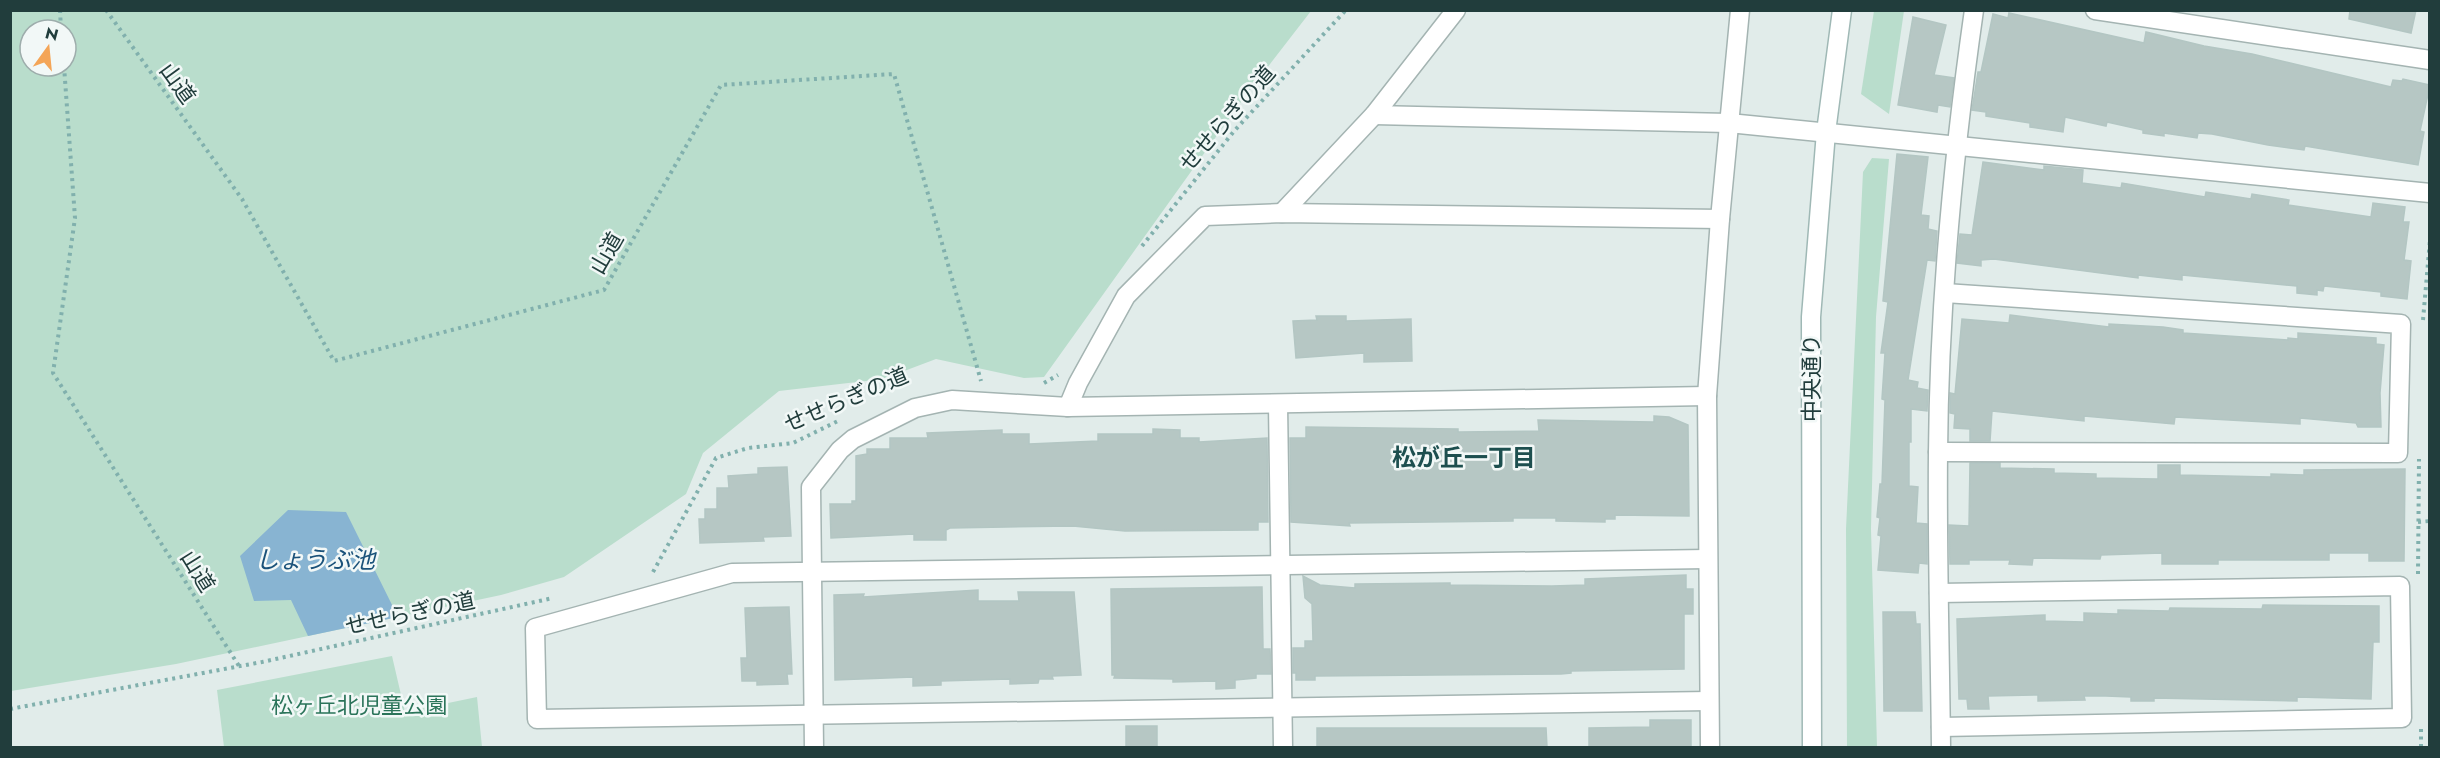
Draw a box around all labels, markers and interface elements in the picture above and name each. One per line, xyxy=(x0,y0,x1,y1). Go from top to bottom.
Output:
north arrow xyxy=(18,18,78,78)
text: N xyxy=(43,21,61,47)
street label: 山道 xyxy=(152,56,204,110)
street label: せせらぎの道 xyxy=(1172,58,1282,178)
street label: 山道 xyxy=(581,226,631,280)
street label: 中央通り xyxy=(1795,334,1827,422)
street label: せせらぎの道 xyxy=(779,358,913,440)
district label: 松が丘一丁目 xyxy=(1392,440,1536,475)
water label: しょうぶ池 xyxy=(255,542,377,577)
street label: 山道 xyxy=(173,544,223,598)
street label: せせらぎの道 xyxy=(342,584,478,642)
park label: 松ヶ丘北児童公園 xyxy=(271,689,447,721)

